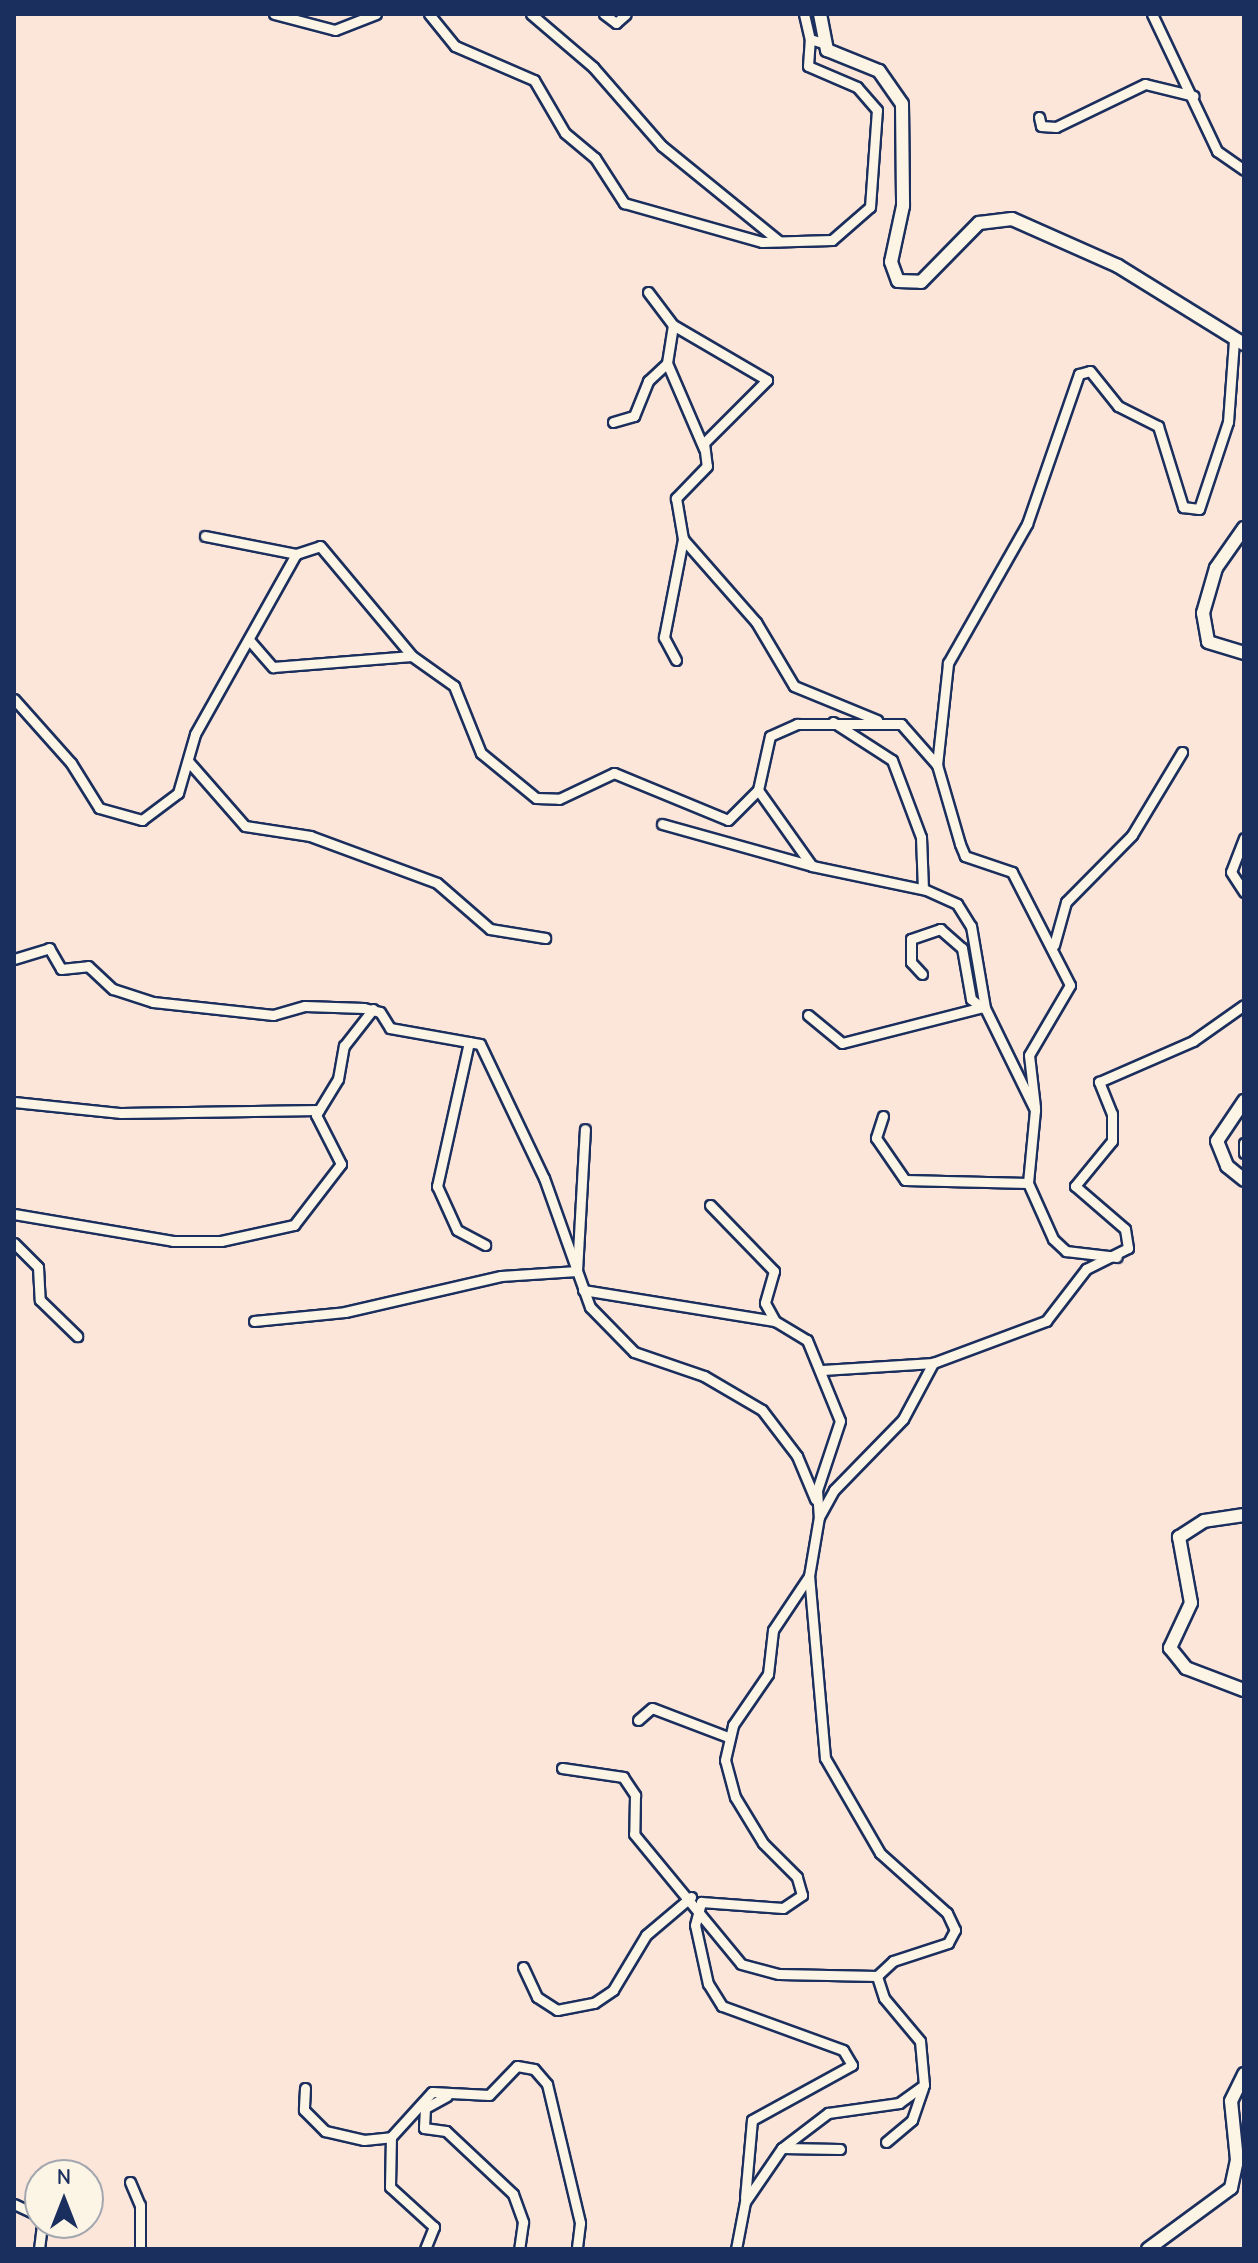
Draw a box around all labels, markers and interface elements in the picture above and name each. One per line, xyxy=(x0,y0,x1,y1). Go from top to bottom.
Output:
north arrow xyxy=(24,2159,104,2239)
text: N xyxy=(57,2164,71,2190)

